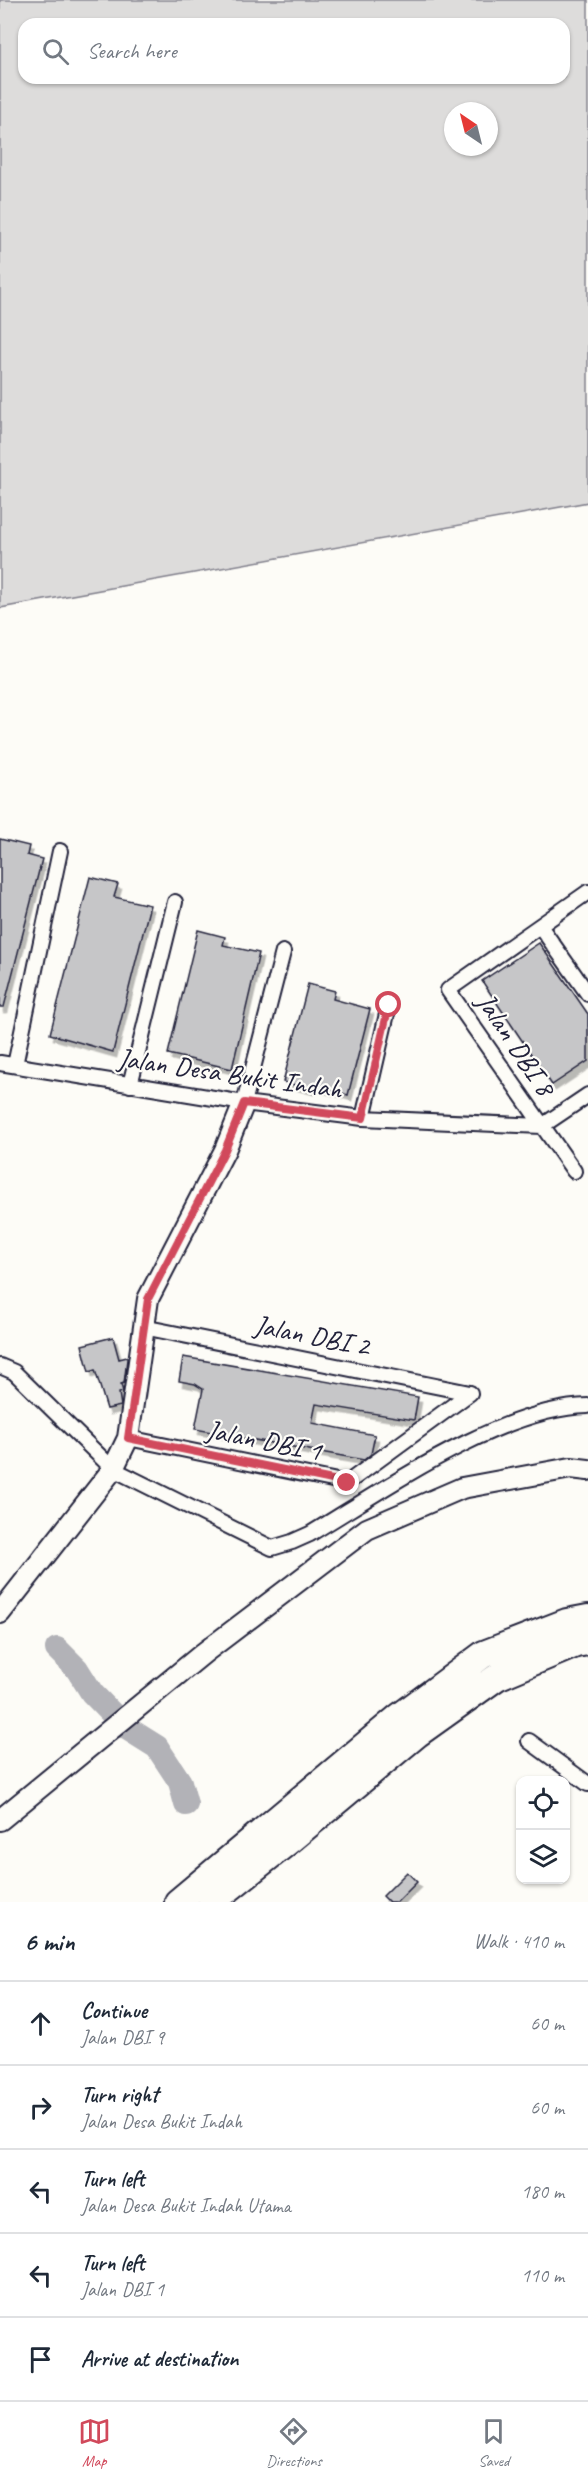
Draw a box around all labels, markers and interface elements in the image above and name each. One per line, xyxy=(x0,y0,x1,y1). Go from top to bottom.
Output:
search box xyxy=(18,18,570,84)
icon: search xyxy=(39,35,72,68)
text: Search here xyxy=(87,37,177,65)
north arrow xyxy=(444,102,498,156)
street label: Jalan DBI 8 xyxy=(468,984,564,1104)
route start xyxy=(375,991,401,1017)
street label: Jalan Desa Bukit Indah xyxy=(114,1040,345,1106)
street label: Jalan DBI 2 xyxy=(249,1306,375,1364)
street label: Jalan DBI 1 xyxy=(201,1411,326,1469)
route end xyxy=(333,1469,359,1495)
map controls xyxy=(516,1776,570,1884)
button: locate xyxy=(516,1776,570,1830)
button: layers xyxy=(516,1830,570,1884)
text: 6 min xyxy=(24,1925,74,1958)
text: Walk · 410 m xyxy=(474,1929,564,1954)
text: Continue xyxy=(81,1997,147,2025)
icon: ahead xyxy=(24,2007,57,2040)
text: 60 m xyxy=(530,2011,564,2036)
text: Jalan DBI 9 xyxy=(81,2025,164,2050)
text: Turn right xyxy=(81,2081,158,2109)
icon: right xyxy=(24,2091,57,2124)
text: 60 m xyxy=(530,2095,564,2120)
text: Jalan Desa Bukit Indah xyxy=(81,2109,242,2134)
text: Turn left xyxy=(81,2165,145,2193)
icon: left xyxy=(24,2175,57,2208)
text: 180 m xyxy=(521,2179,564,2204)
text: Jalan Desa Bukit Indah Utama xyxy=(81,2193,291,2218)
text: Turn left xyxy=(81,2249,145,2277)
icon: left xyxy=(24,2259,57,2292)
text: 110 m xyxy=(521,2263,564,2288)
text: Jalan DBI 1 xyxy=(81,2277,164,2302)
icon: arrive xyxy=(24,2343,57,2376)
text: Arrive at destination xyxy=(81,2345,238,2373)
tab: Map xyxy=(78,2415,111,2471)
tab: Directions xyxy=(266,2415,322,2471)
tab: Saved xyxy=(477,2415,510,2471)

